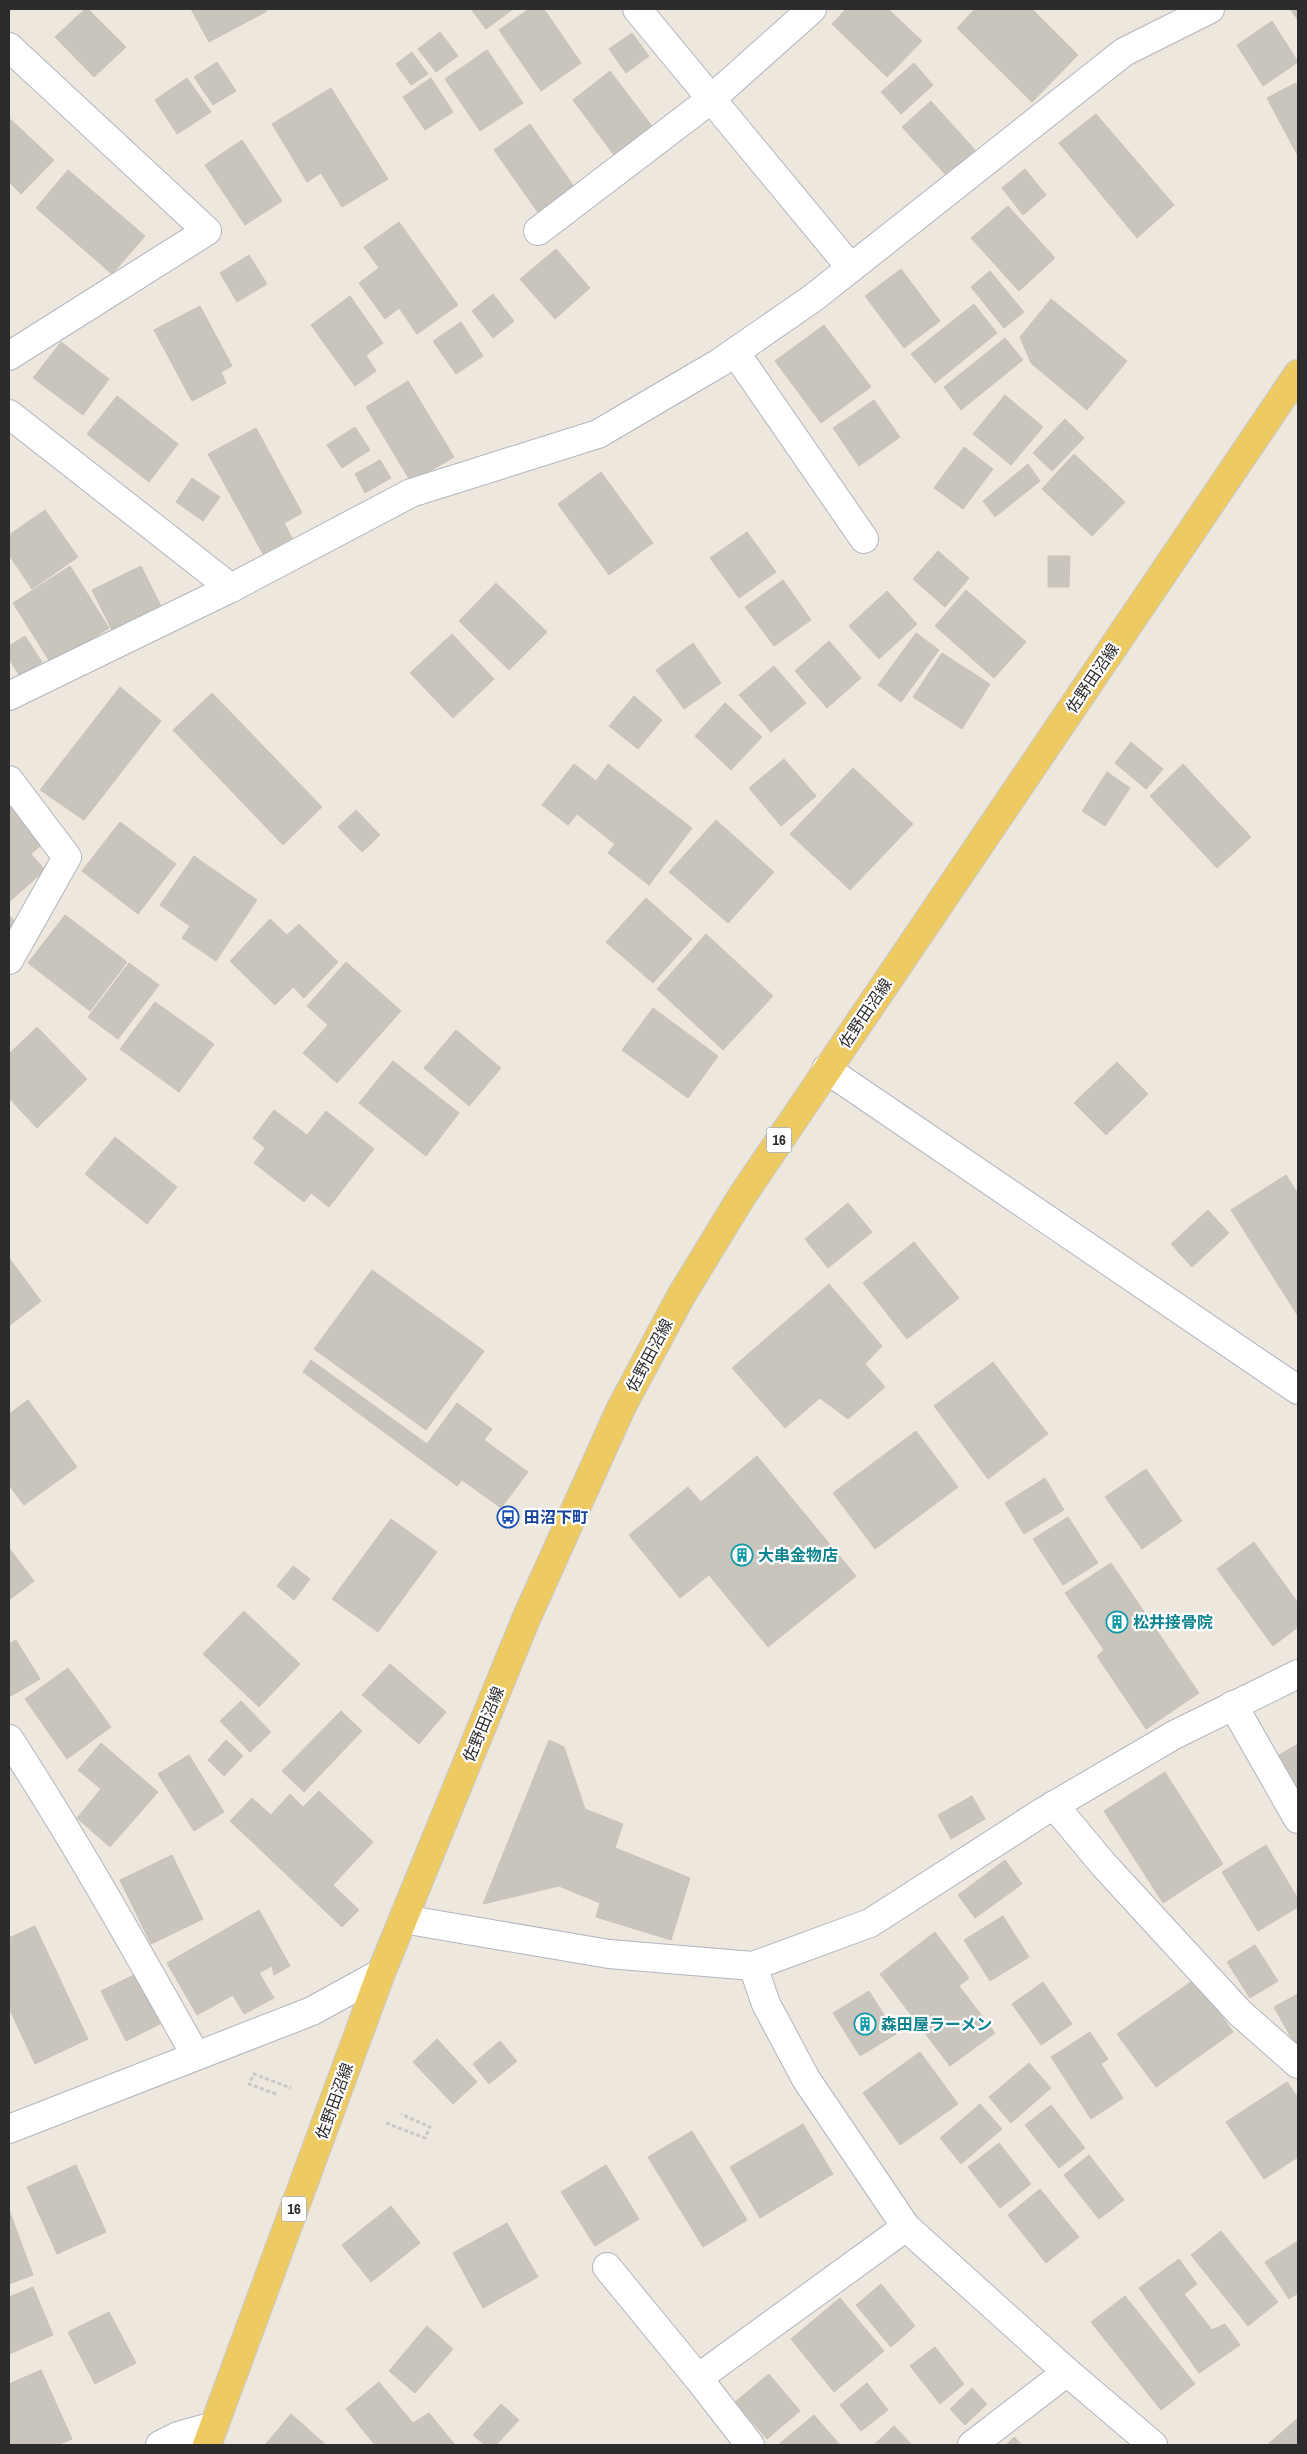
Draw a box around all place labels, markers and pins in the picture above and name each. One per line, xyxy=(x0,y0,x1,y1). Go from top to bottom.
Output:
bus stop icon: 田沼下町 xyxy=(496,1505,520,1529)
place label: 田沼下町 xyxy=(524,1506,588,1528)
building icon: 大串金物店 xyxy=(730,1543,754,1567)
place label: 大串金物店 xyxy=(758,1544,838,1566)
building icon: 松井接骨院 xyxy=(1105,1610,1129,1634)
place label: 松井接骨院 xyxy=(1133,1611,1213,1633)
building icon: 森田屋ラーメン xyxy=(853,2012,877,2036)
place label: 森田屋ラーメン xyxy=(881,2013,992,2035)

